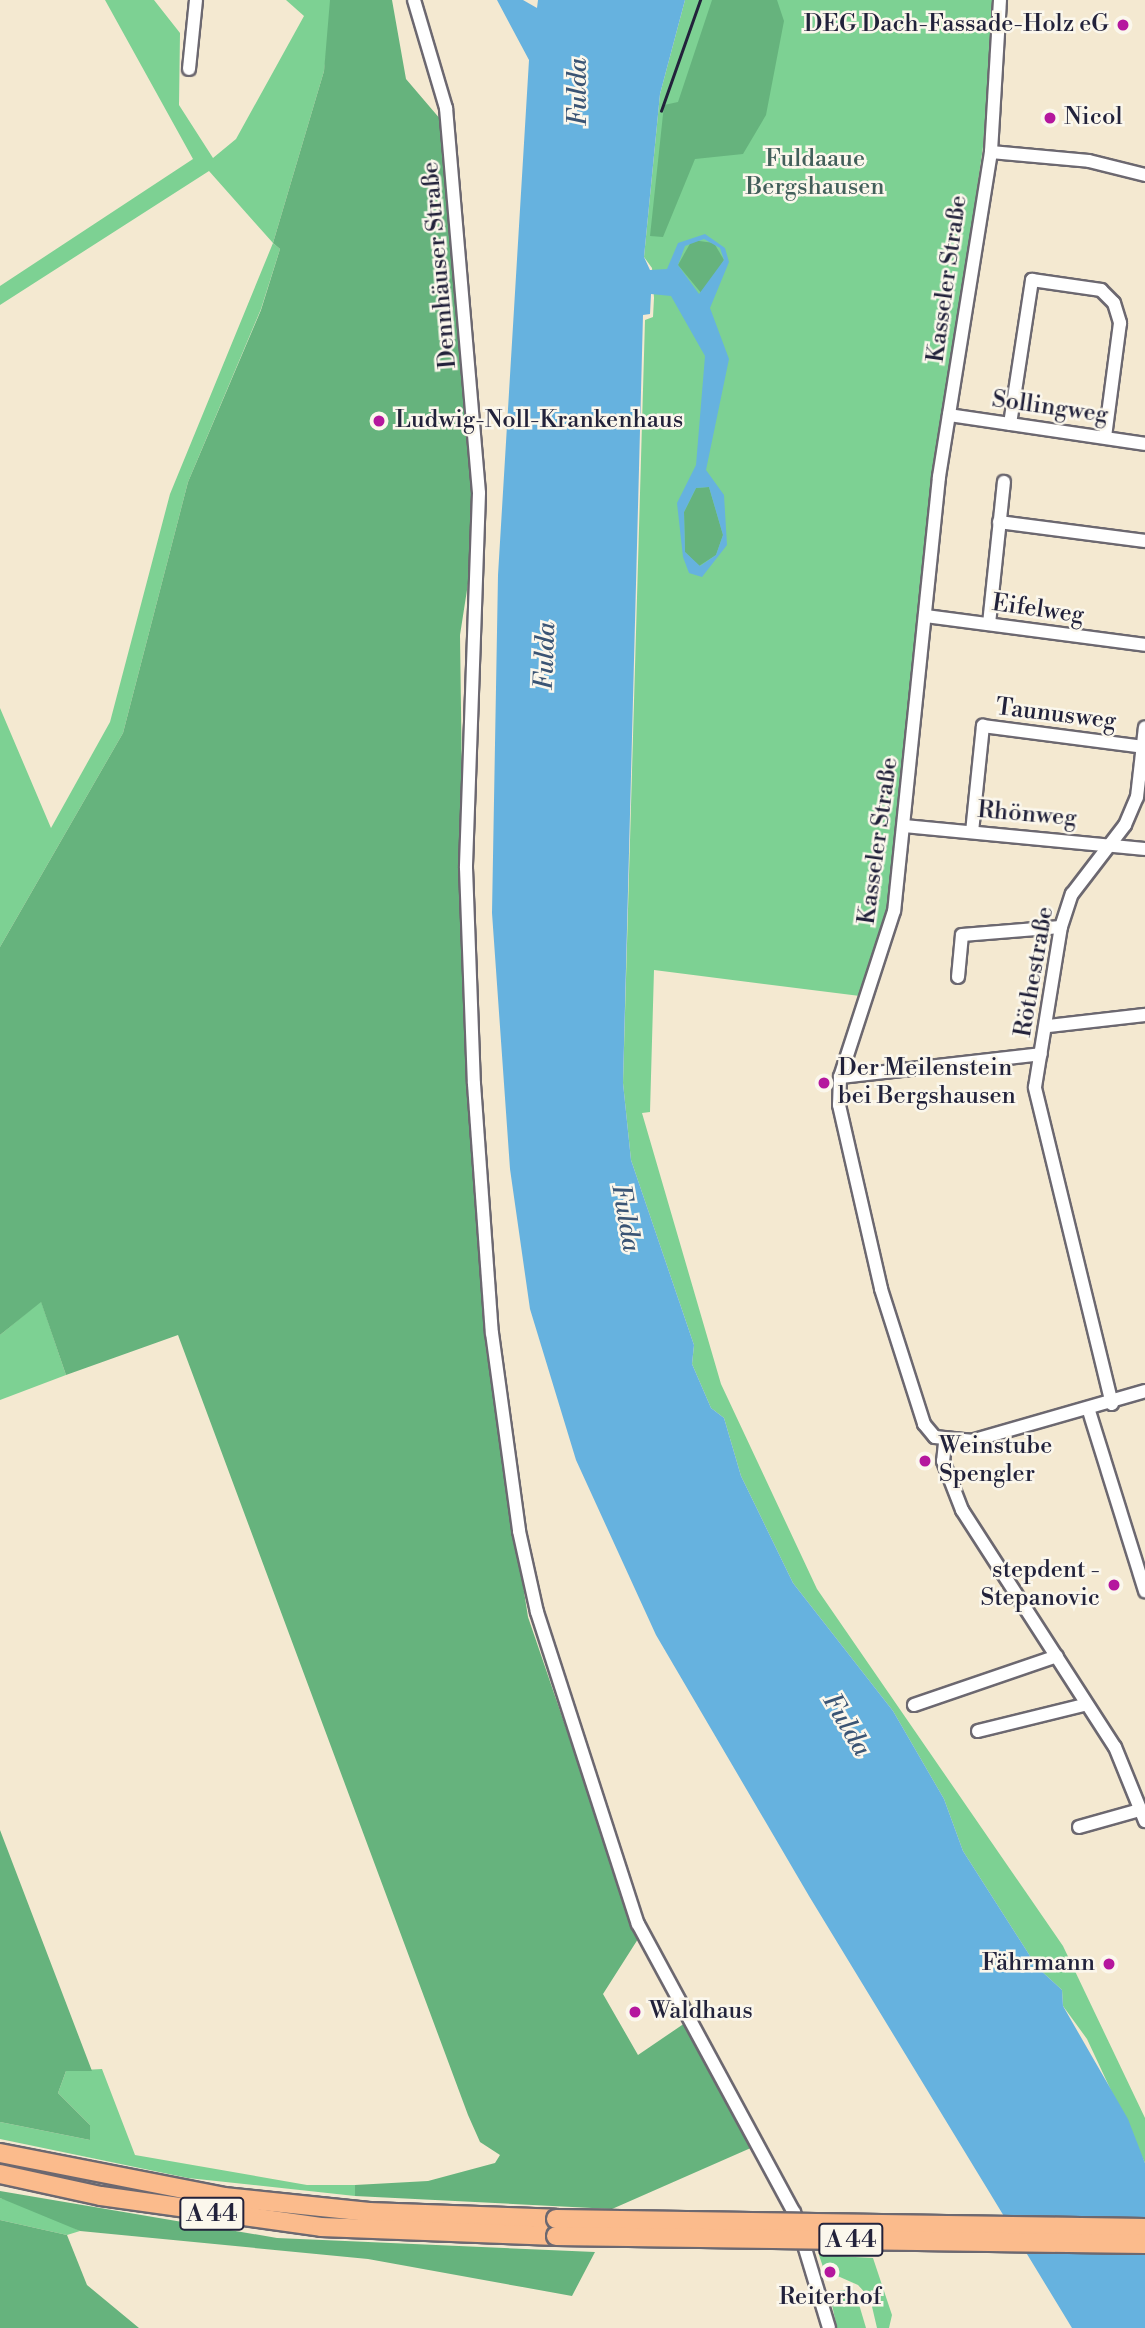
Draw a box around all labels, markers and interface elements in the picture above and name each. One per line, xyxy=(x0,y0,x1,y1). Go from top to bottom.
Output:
place label: DEG Dach-Fassade-Holz eG xyxy=(804,11,1109,39)
marker: DEG Dach-Fassade-Holz eG xyxy=(1115,17,1131,33)
water label: Fulda xyxy=(563,58,595,126)
place label: Nicol xyxy=(1064,104,1122,132)
marker: Nicol xyxy=(1042,110,1058,126)
park label: Fuldaaue Bergshausen xyxy=(745,146,885,202)
street label: Dennhäuser Straße xyxy=(417,160,463,370)
street label: Kasseler Straße xyxy=(922,194,974,364)
street label: Sollingweg xyxy=(990,386,1110,430)
place label: Ludwig-Noll-Krankenhaus xyxy=(395,407,683,435)
marker: Ludwig-Noll-Krankenhaus xyxy=(369,411,389,431)
street label: Eifelweg xyxy=(990,589,1086,631)
water label: Fulda xyxy=(529,621,563,691)
street label: Taunusweg xyxy=(994,693,1118,737)
street label: Kasseler Straße xyxy=(853,756,905,926)
street label: Rhönweg xyxy=(976,796,1078,834)
street label: Röthestraße xyxy=(1009,904,1061,1040)
place label: Der Meilenstein bei Bergshausen xyxy=(838,1055,1016,1111)
marker: Der Meilenstein bei Bergshausen xyxy=(816,1075,832,1091)
water label: Fulda xyxy=(604,1182,646,1254)
place label: Weinstube Spengler xyxy=(939,1433,1052,1489)
marker: Weinstube Spengler xyxy=(917,1453,933,1469)
place label: stepdent - Stepanovic xyxy=(980,1557,1100,1613)
marker: stepdent - Stepanovic xyxy=(1106,1577,1122,1593)
water label: Fulda xyxy=(815,1688,877,1762)
place label: Fährmann xyxy=(982,1950,1095,1978)
marker: Fährmann xyxy=(1101,1956,1117,1972)
place label: Waldhaus xyxy=(649,1998,753,2026)
marker: Waldhaus xyxy=(627,2004,643,2020)
road number: A 44 xyxy=(179,2194,245,2234)
road number: A 44 xyxy=(818,2220,884,2260)
marker: Reiterhof xyxy=(822,2264,838,2280)
place label: Reiterhof xyxy=(779,2284,881,2312)

